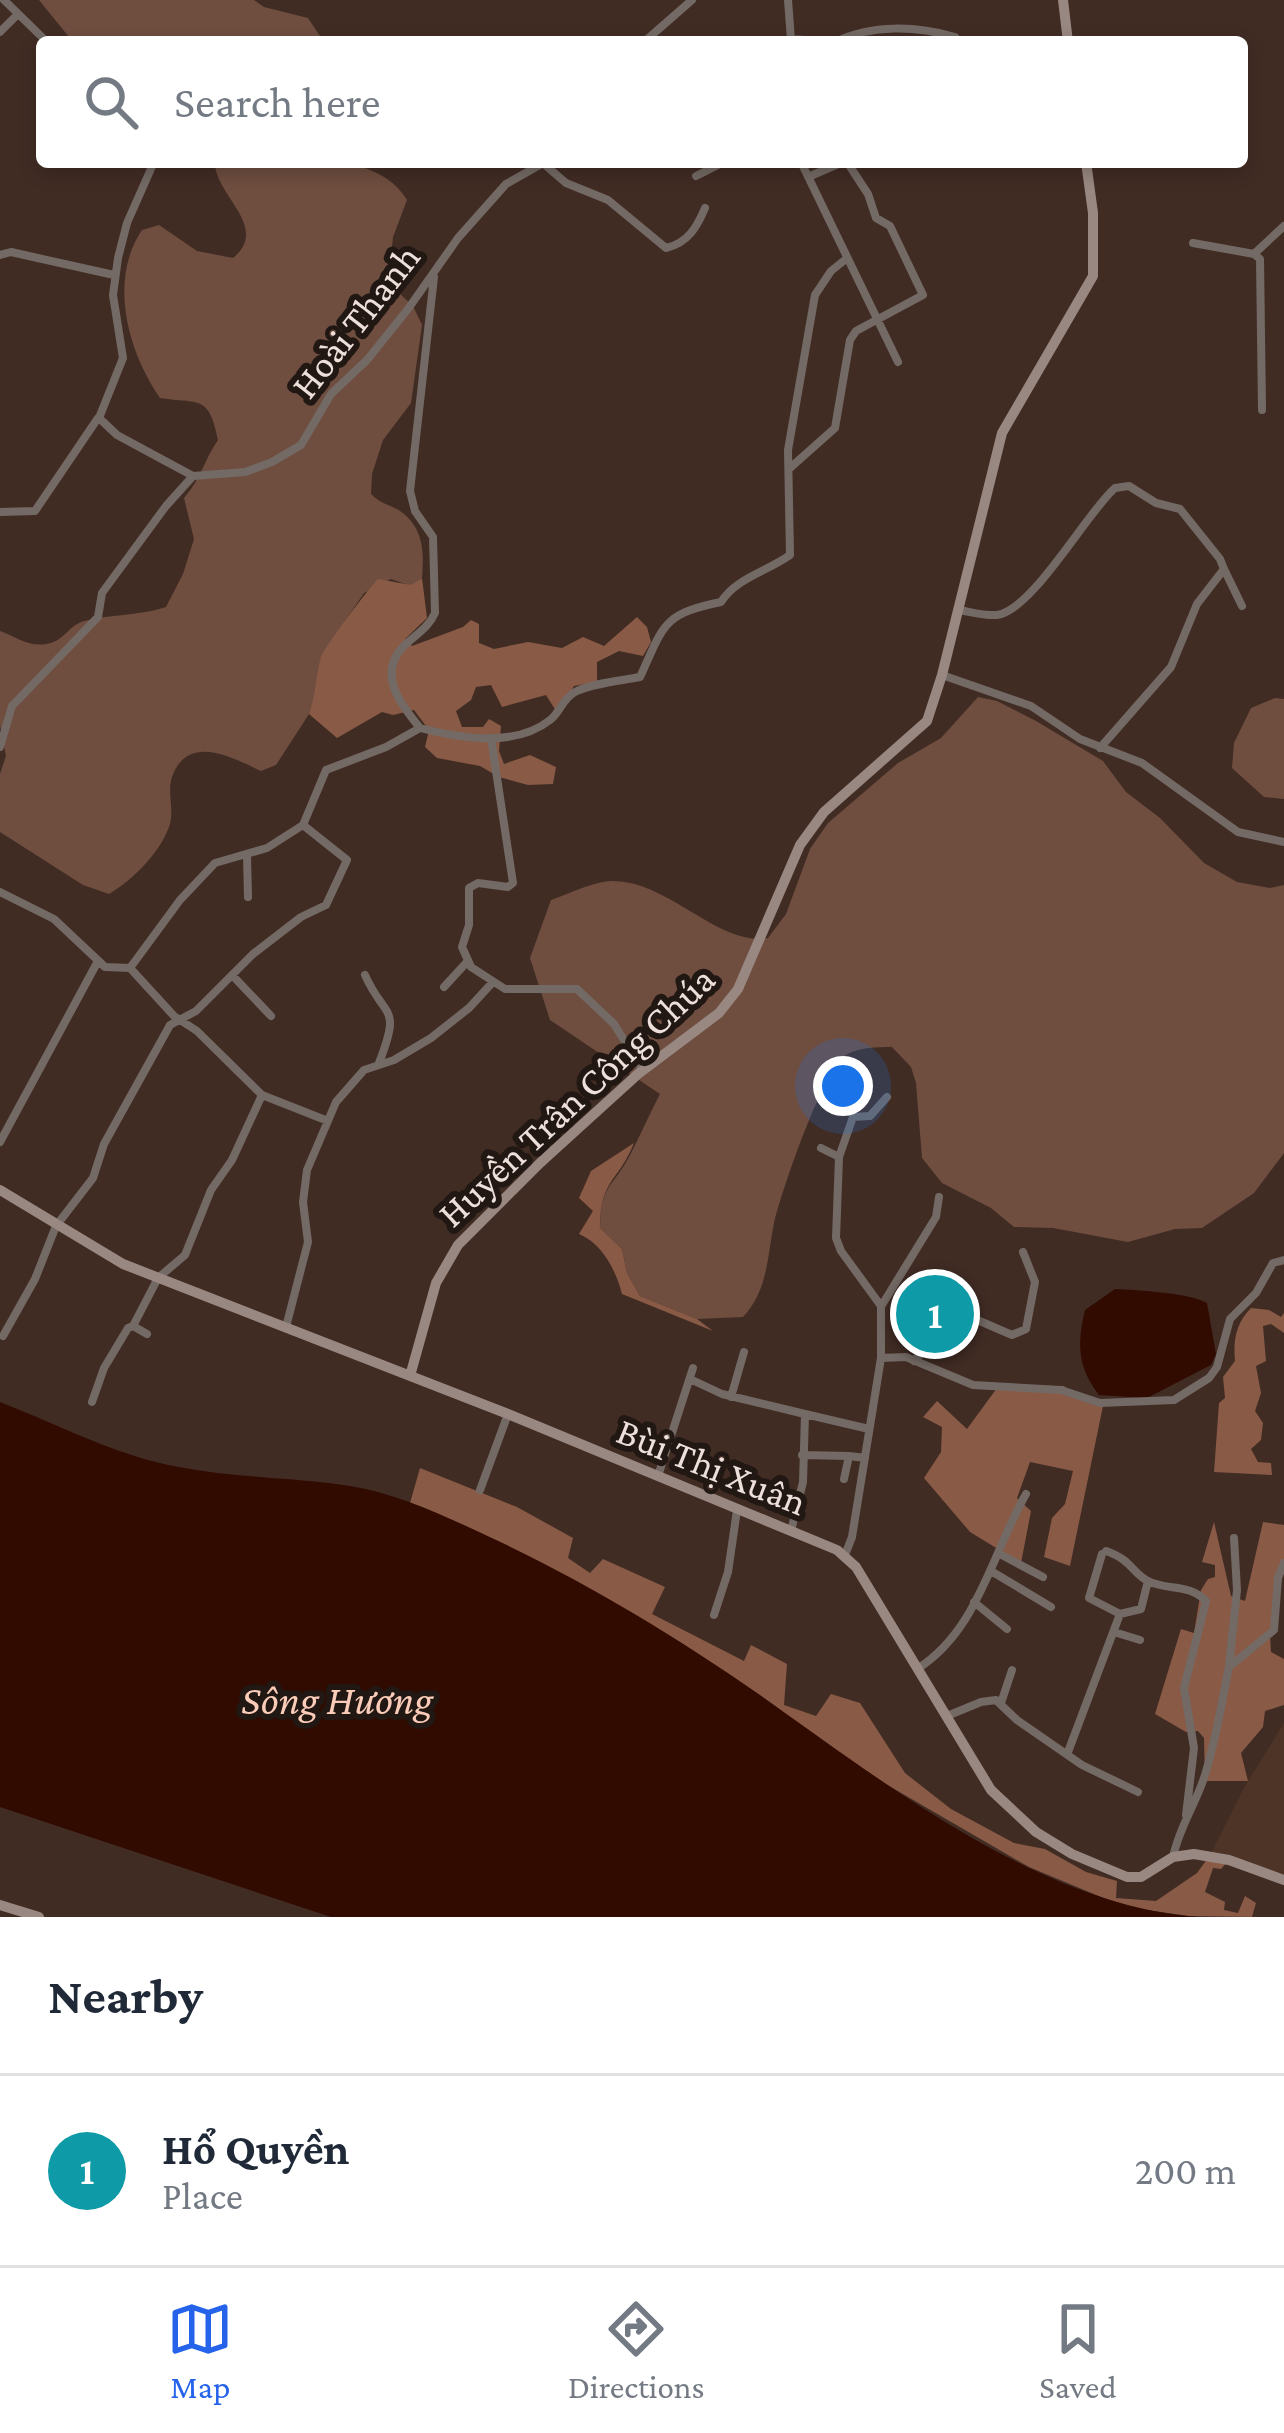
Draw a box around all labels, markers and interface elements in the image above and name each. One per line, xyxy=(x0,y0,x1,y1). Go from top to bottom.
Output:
search box xyxy=(36,36,1248,168)
icon: search xyxy=(78,69,144,135)
text: Search here xyxy=(174,77,381,127)
street label: Hoài Thanh xyxy=(282,236,428,406)
street label: Huyền Trân Công Chúa xyxy=(429,957,724,1236)
your location xyxy=(813,1056,873,1116)
pin: 1 xyxy=(896,1269,974,1359)
street label: Bùi Thị Xuân xyxy=(611,1409,813,1523)
water label: Sông Hương xyxy=(241,1676,434,1723)
text: Nearby xyxy=(48,1967,203,2024)
text: Hổ Quyền xyxy=(162,2124,349,2174)
text: 1 xyxy=(80,2149,94,2192)
text: 200 m xyxy=(1135,2149,1236,2192)
text: Place xyxy=(162,2174,243,2217)
tab: Map xyxy=(167,2296,233,2405)
tab: Directions xyxy=(568,2296,705,2405)
tab: Saved xyxy=(1039,2296,1117,2405)

